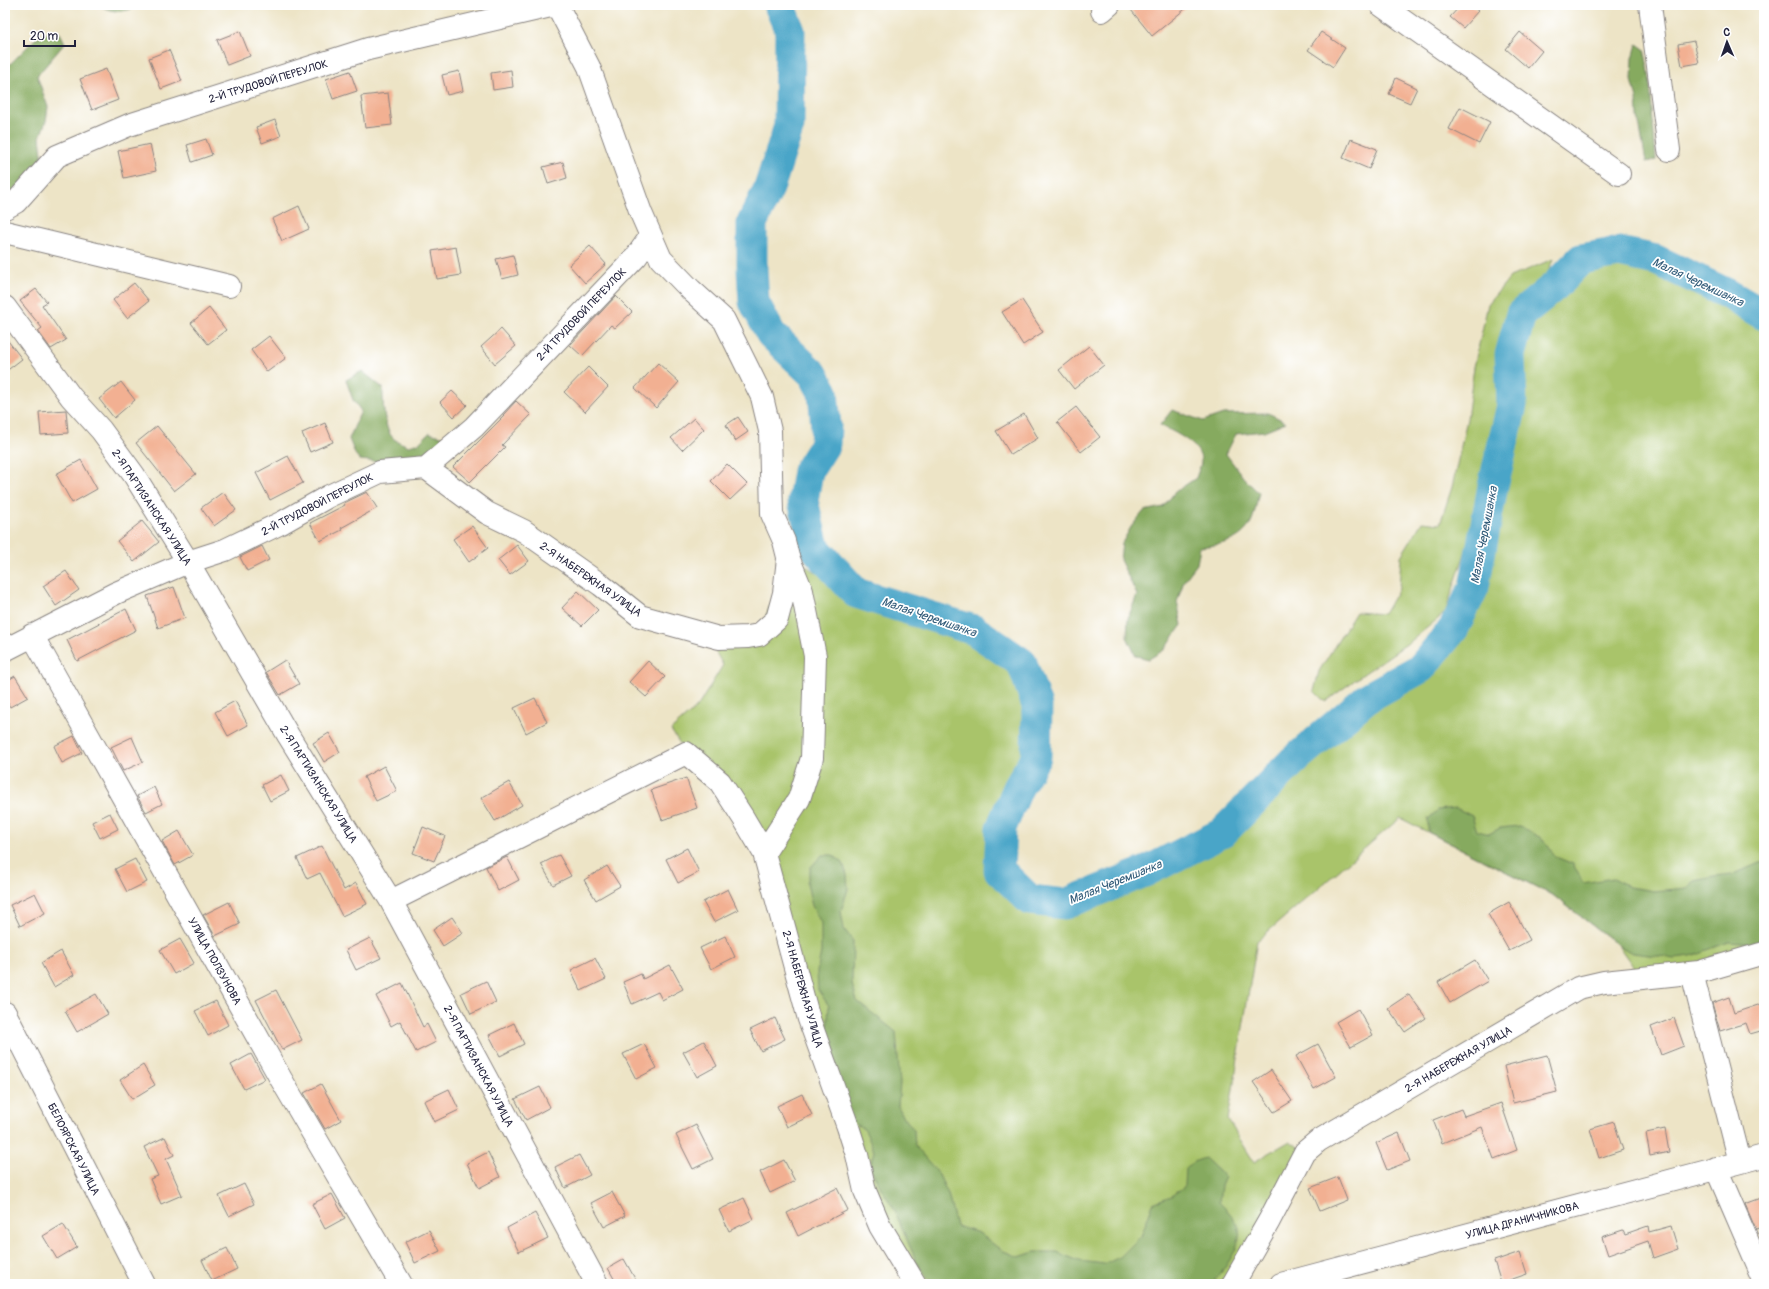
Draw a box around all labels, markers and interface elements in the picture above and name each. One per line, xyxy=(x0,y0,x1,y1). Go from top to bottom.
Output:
scale bar xyxy=(24,22,75,48)
north arrow xyxy=(1707,22,1747,62)
text: С xyxy=(1723,26,1730,39)
text: 20 m xyxy=(30,29,59,44)
street label: 2-Й ТРУДОВОЙ ПЕРЕУЛОК xyxy=(207,57,329,106)
water label: Малая Черемшанка xyxy=(1650,255,1747,311)
street label: 2-Й ТРУДОВОЙ ПЕРЕУЛОК xyxy=(534,265,629,363)
street label: 2-Я ПАРТИЗАНСКАЯ УЛИЦА xyxy=(109,447,194,568)
street label: 2-Й ТРУДОВОЙ ПЕРЕУЛОК xyxy=(259,471,375,538)
water label: Малая Черемшанка xyxy=(1468,484,1502,585)
street label: 2-Я НАБЕРЕЖНАЯ УЛИЦА xyxy=(537,539,644,620)
water label: Малая Черемшанка xyxy=(880,594,979,641)
street label: 2-Я ПАРТИЗАНСКАЯ УЛИЦА xyxy=(277,723,360,845)
water label: Малая Черемшанка xyxy=(1067,856,1165,908)
street label: УЛИЦА ПОЛЗУНОВА xyxy=(185,915,244,1007)
street label: 2-Я НАБЕРЕЖНАЯ УЛИЦА xyxy=(780,929,825,1049)
street label: 2-Я ПАРТИЗАНСКАЯ УЛИЦА xyxy=(441,1003,516,1129)
street label: 2-Я НАБЕРЕЖНАЯ УЛИЦА xyxy=(1402,1023,1514,1095)
street label: БЕЛОЯРСКАЯ УЛИЦА xyxy=(45,1101,102,1197)
street label: УЛИЦА ДРАНИЧНИКОВА xyxy=(1464,1199,1580,1242)

